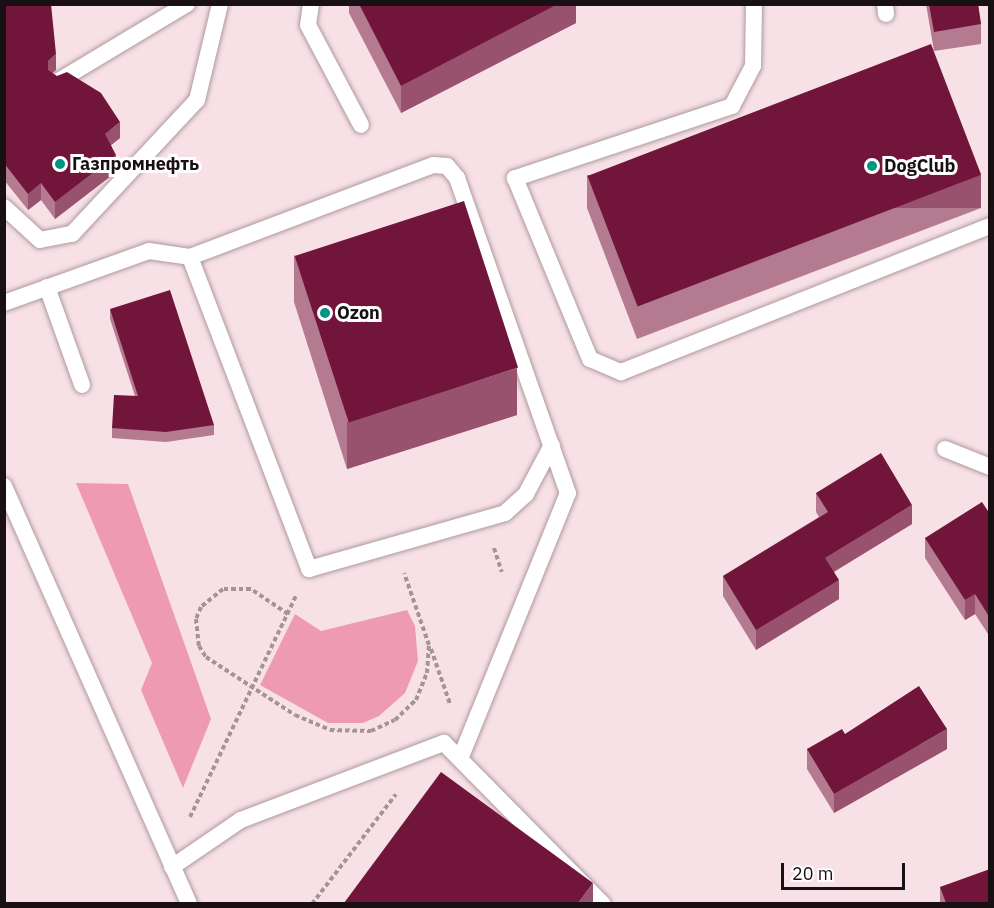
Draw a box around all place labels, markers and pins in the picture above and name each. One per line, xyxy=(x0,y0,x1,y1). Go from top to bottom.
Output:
place label: Газпромнефть xyxy=(72,153,199,175)
place label: DogClub xyxy=(884,155,955,177)
marker: Газпромнефть xyxy=(53,157,67,171)
marker: DogClub xyxy=(865,159,879,173)
place label: Ozon xyxy=(337,302,380,324)
marker: Ozon xyxy=(318,306,332,320)

